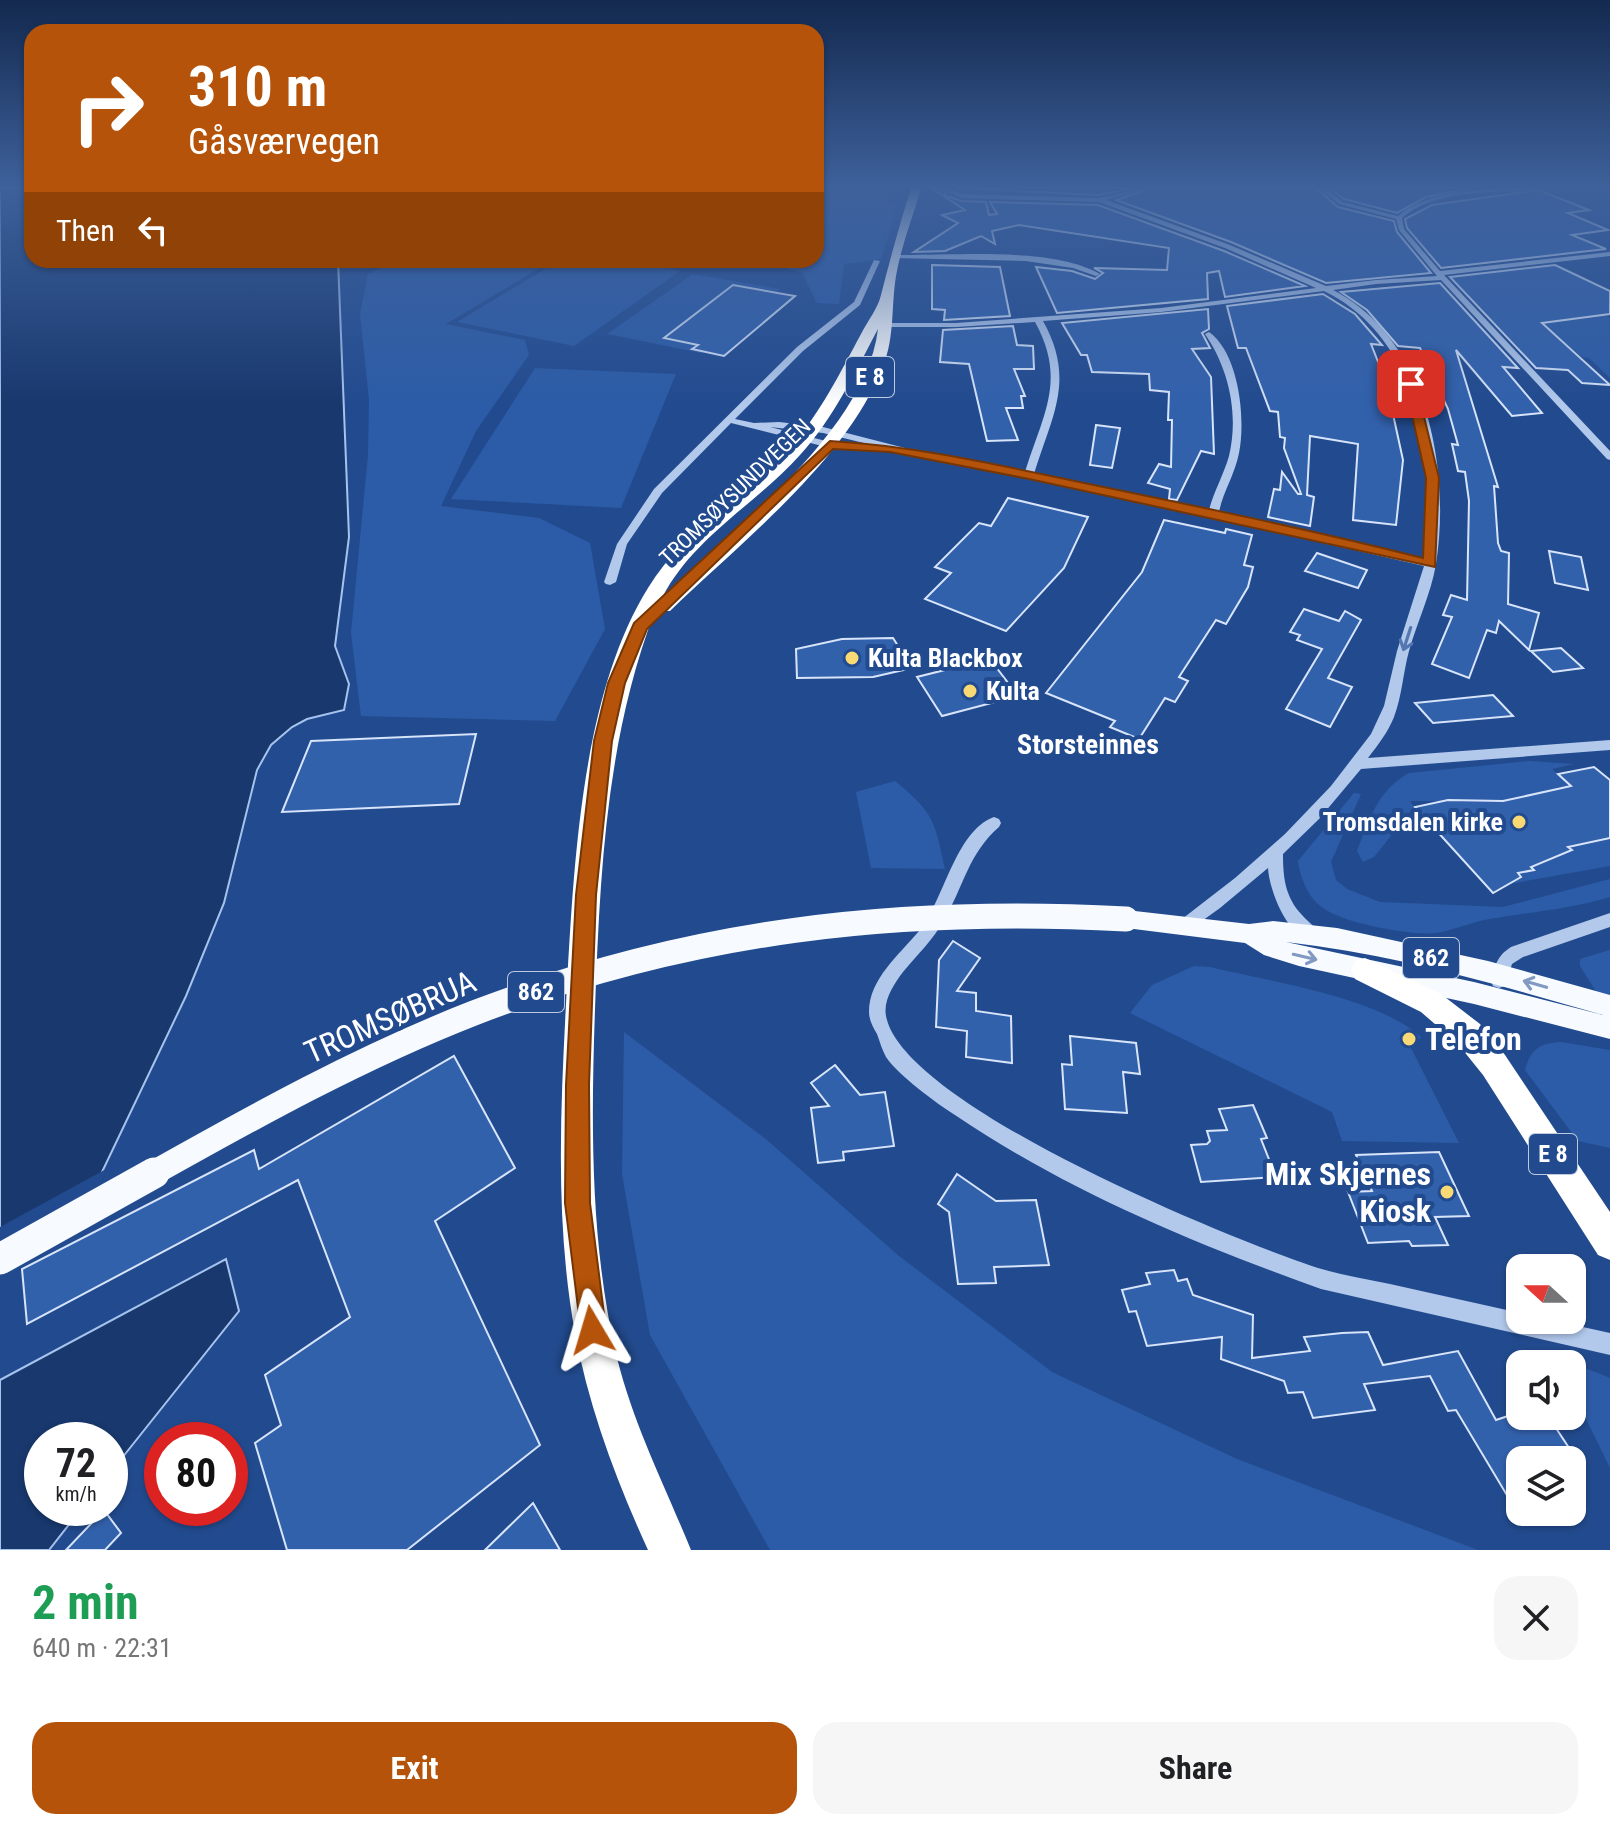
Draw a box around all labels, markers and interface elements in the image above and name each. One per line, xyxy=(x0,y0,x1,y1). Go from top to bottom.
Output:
text: 310 m xyxy=(188,54,327,120)
icon: right xyxy=(56,56,160,160)
text: Gåsværvegen xyxy=(188,121,380,163)
icon: left xyxy=(131,208,175,252)
text: Then xyxy=(56,213,115,248)
pin xyxy=(1377,350,1445,418)
road number: E 8 xyxy=(846,357,894,397)
icon: arrive xyxy=(1389,362,1433,406)
street label: TROMSØYSUNDVEGEN xyxy=(655,414,815,570)
one-way arrow xyxy=(1399,626,1414,651)
place label: Kulta Blackbox xyxy=(868,643,1023,673)
marker: Kulta Blackbox xyxy=(843,649,861,667)
place label: Kulta xyxy=(986,676,1040,706)
marker: Kulta xyxy=(961,682,979,700)
district label: Storsteinnes xyxy=(1017,728,1159,761)
place label: Tromsdalen kirke xyxy=(1322,807,1503,837)
marker: Tromsdalen kirke xyxy=(1510,813,1528,831)
road number: 862 xyxy=(1403,938,1459,978)
one-way arrow xyxy=(1292,950,1318,965)
street label: TROMSØBRUA xyxy=(298,962,482,1072)
road number: 862 xyxy=(508,972,564,1012)
one-way arrow xyxy=(1523,976,1549,991)
place label: Telefon xyxy=(1425,1020,1522,1058)
marker: Telefon xyxy=(1400,1030,1418,1048)
road number: E 8 xyxy=(1529,1134,1577,1174)
place label: Mix Skjernes Kiosk xyxy=(1265,1155,1432,1230)
marker: Mix Skjernes Kiosk xyxy=(1438,1183,1456,1201)
north arrow xyxy=(1506,1254,1586,1334)
map controls xyxy=(1506,1254,1586,1526)
position arrow xyxy=(550,1288,634,1372)
button: sound xyxy=(1506,1350,1586,1430)
speed limit sign: 80 xyxy=(144,1422,248,1526)
text: 72 xyxy=(56,1440,96,1487)
button: layers xyxy=(1506,1446,1586,1526)
text: km/h xyxy=(55,1482,97,1506)
text: 2 min xyxy=(32,1574,139,1631)
button: close xyxy=(1494,1576,1578,1660)
text: 640 m · 22:31 xyxy=(32,1633,172,1663)
button: Exit xyxy=(32,1722,797,1814)
button: Share xyxy=(813,1722,1578,1814)

